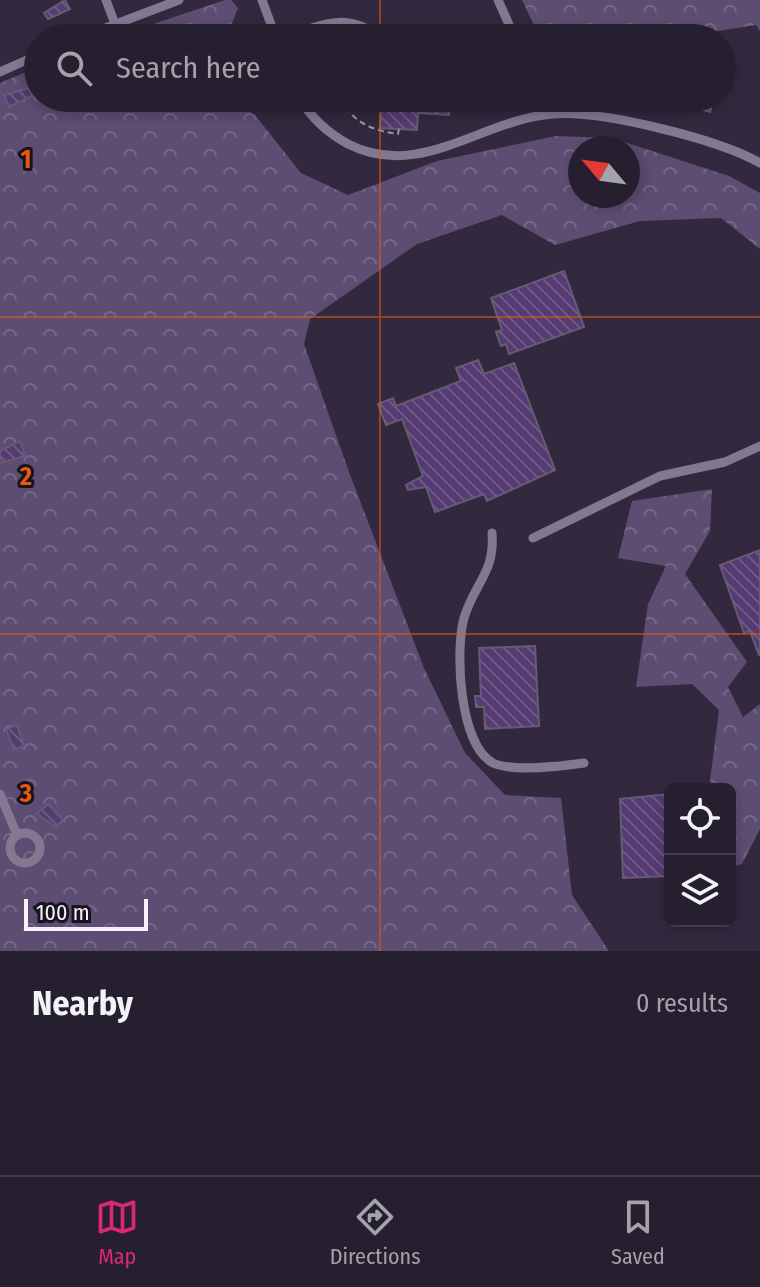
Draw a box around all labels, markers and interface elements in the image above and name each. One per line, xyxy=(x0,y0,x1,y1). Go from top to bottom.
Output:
search box xyxy=(24,24,736,112)
icon: search xyxy=(52,46,96,90)
text: Search here xyxy=(116,50,261,86)
north arrow xyxy=(568,136,640,208)
text: 1 xyxy=(21,144,32,175)
text: 2 xyxy=(19,461,32,492)
text: 3 xyxy=(19,778,32,809)
map controls xyxy=(664,783,736,927)
button: locate xyxy=(664,783,736,855)
button: layers xyxy=(664,855,736,927)
scale bar xyxy=(24,895,148,931)
text: 100 m xyxy=(36,899,90,926)
text: Nearby xyxy=(32,983,133,1024)
text: 0 results xyxy=(636,988,728,1019)
tab: Map xyxy=(95,1195,139,1270)
tab: Directions xyxy=(330,1195,421,1270)
tab: Saved xyxy=(611,1195,665,1270)

